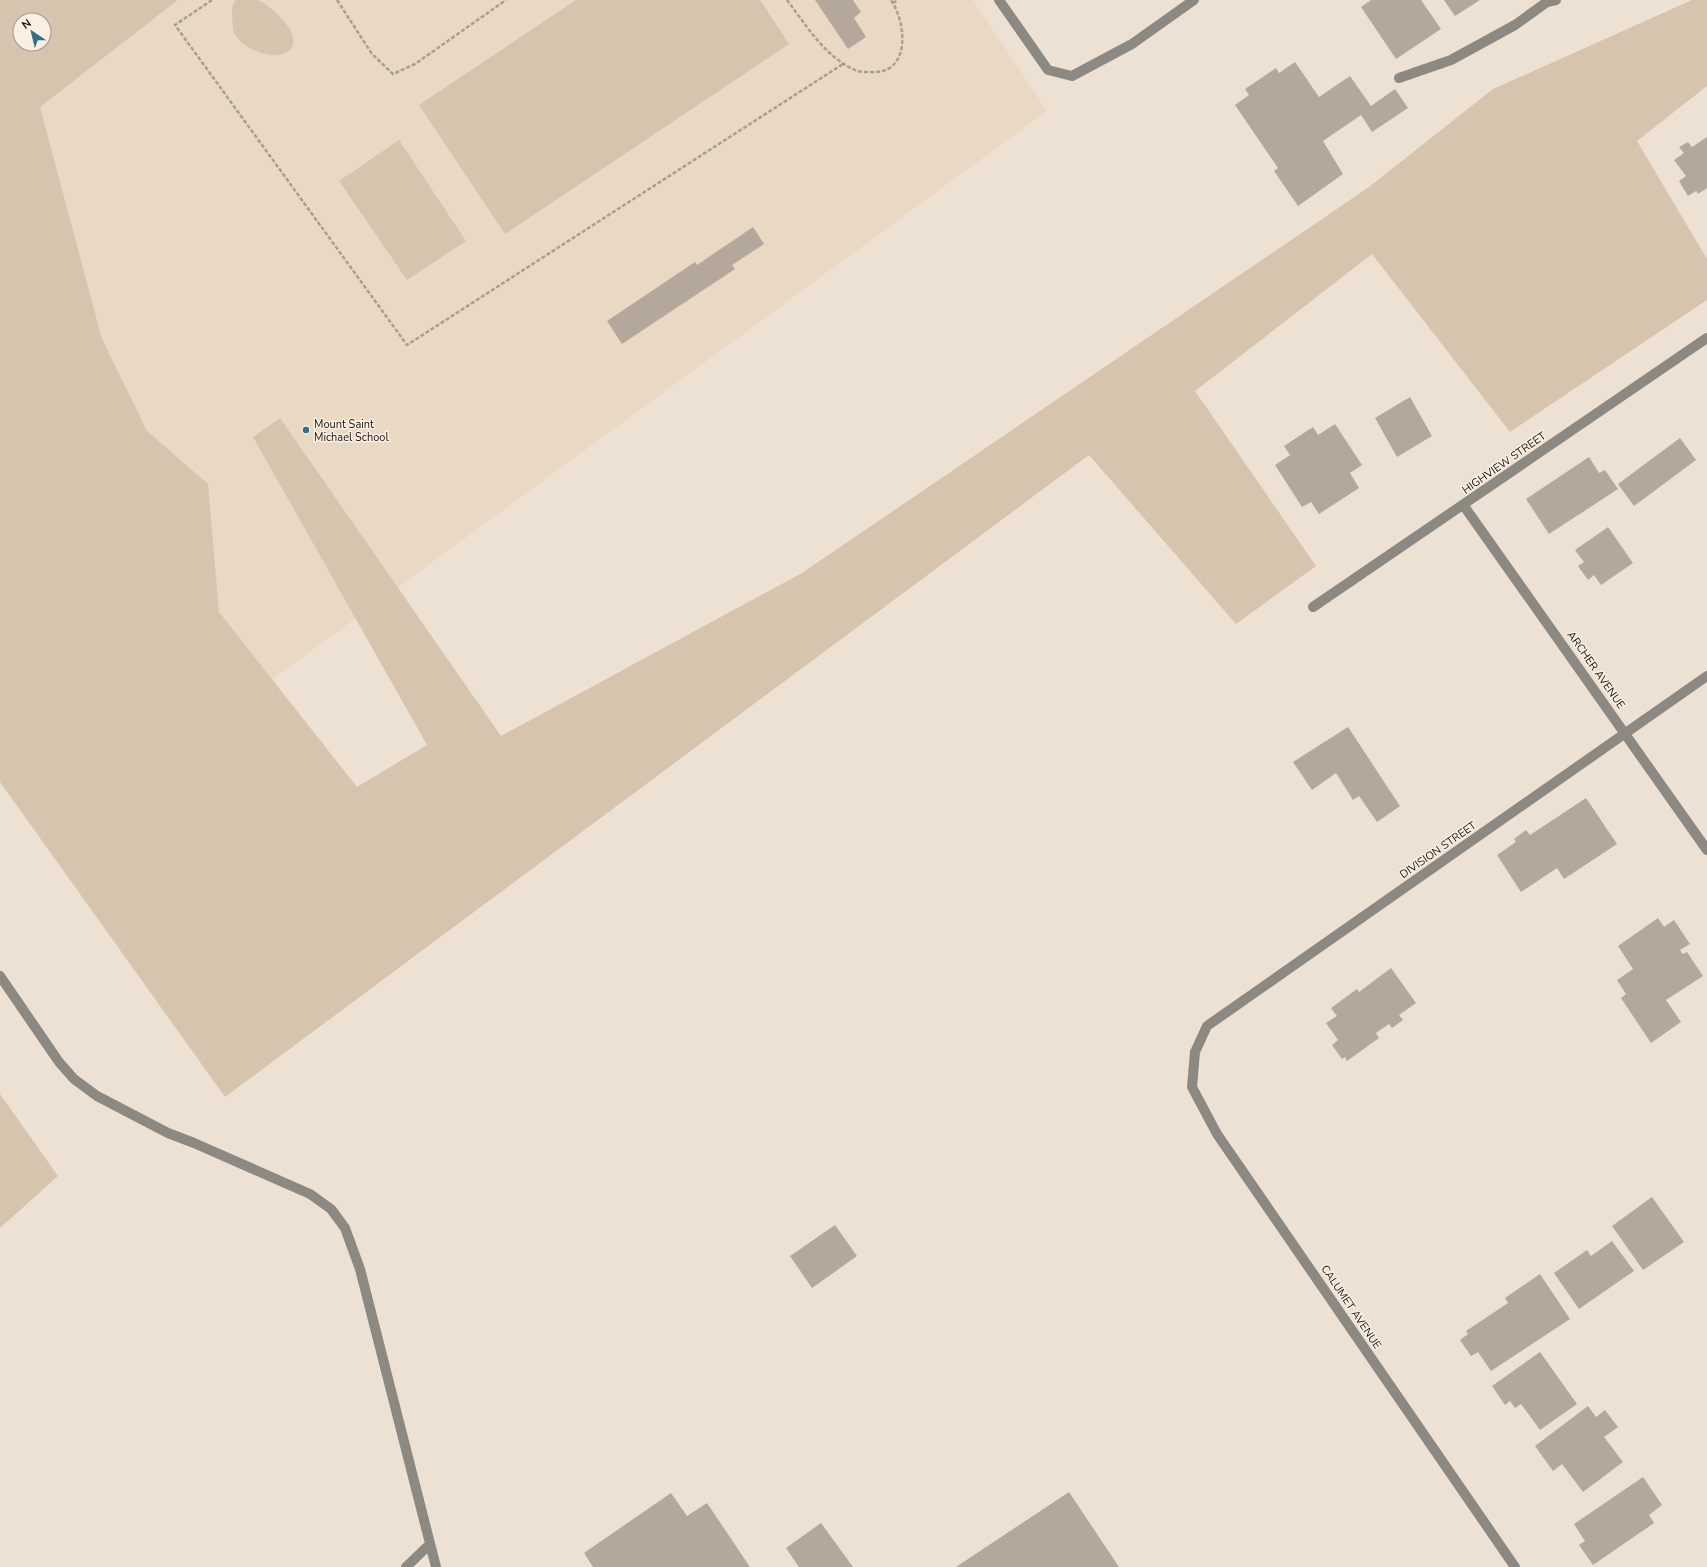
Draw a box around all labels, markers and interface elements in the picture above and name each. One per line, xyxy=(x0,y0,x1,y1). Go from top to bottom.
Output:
north arrow xyxy=(12,12,52,52)
text: N xyxy=(19,16,34,33)
place label: Mount Saint Michael School xyxy=(314,417,389,445)
marker: Mount Saint Michael School xyxy=(301,425,311,435)
street label: HIGHVIEW STREET xyxy=(1459,428,1549,498)
street label: ARCHER AVENUE xyxy=(1564,628,1628,712)
street label: DIVISION STREET xyxy=(1397,818,1480,882)
street label: CALUMET AVENUE xyxy=(1317,1262,1385,1352)

